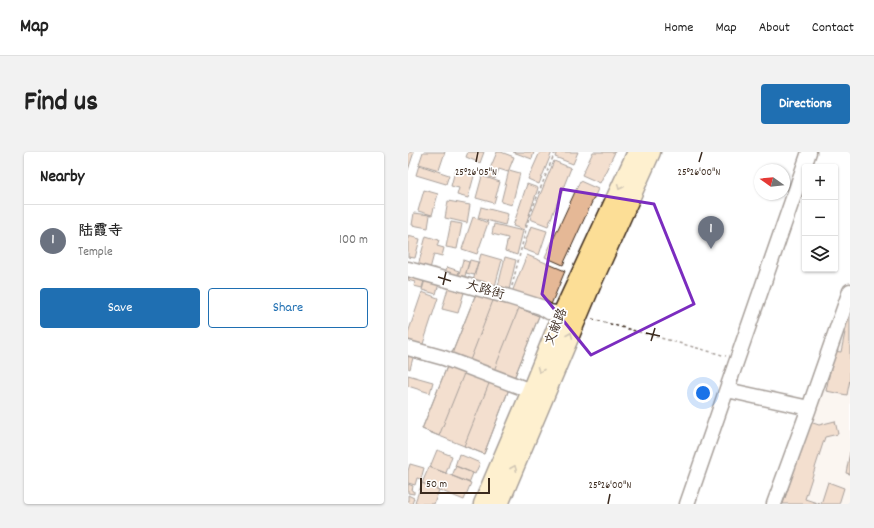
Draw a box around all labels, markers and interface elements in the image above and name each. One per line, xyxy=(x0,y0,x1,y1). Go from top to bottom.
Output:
text: Map xyxy=(20,14,49,41)
text: Home xyxy=(664,18,693,38)
text: Map xyxy=(715,18,737,38)
text: About xyxy=(759,18,790,38)
text: Contact xyxy=(812,18,854,38)
text: Find us xyxy=(24,84,98,124)
button: Directions xyxy=(761,84,850,124)
north arrow xyxy=(754,164,790,200)
map controls xyxy=(802,164,838,272)
button: + xyxy=(802,164,838,200)
text: Nearby xyxy=(40,166,84,190)
text: 25°26'05"N xyxy=(455,166,497,180)
text: 25°26'00"N xyxy=(678,166,720,180)
one-way arrow xyxy=(617,183,625,191)
button: − xyxy=(802,200,838,236)
pin: 1 xyxy=(698,216,724,249)
text: 陆霞寺 xyxy=(78,221,123,243)
text: 1 xyxy=(52,231,54,250)
text: 100 m xyxy=(339,231,368,250)
button: layers xyxy=(802,236,838,272)
text: Temple xyxy=(78,243,113,262)
street label: 大路街 xyxy=(464,276,506,306)
button: Save xyxy=(40,288,200,328)
button: Share xyxy=(208,288,368,328)
street label: 文献路 xyxy=(541,305,573,349)
one-way arrow xyxy=(565,332,573,340)
one-way arrow xyxy=(536,367,544,374)
your location xyxy=(693,383,713,403)
one-way arrow xyxy=(509,464,517,472)
scale bar xyxy=(420,476,490,495)
text: 50 m xyxy=(426,477,447,493)
text: 25°26'00"N xyxy=(589,479,631,493)

